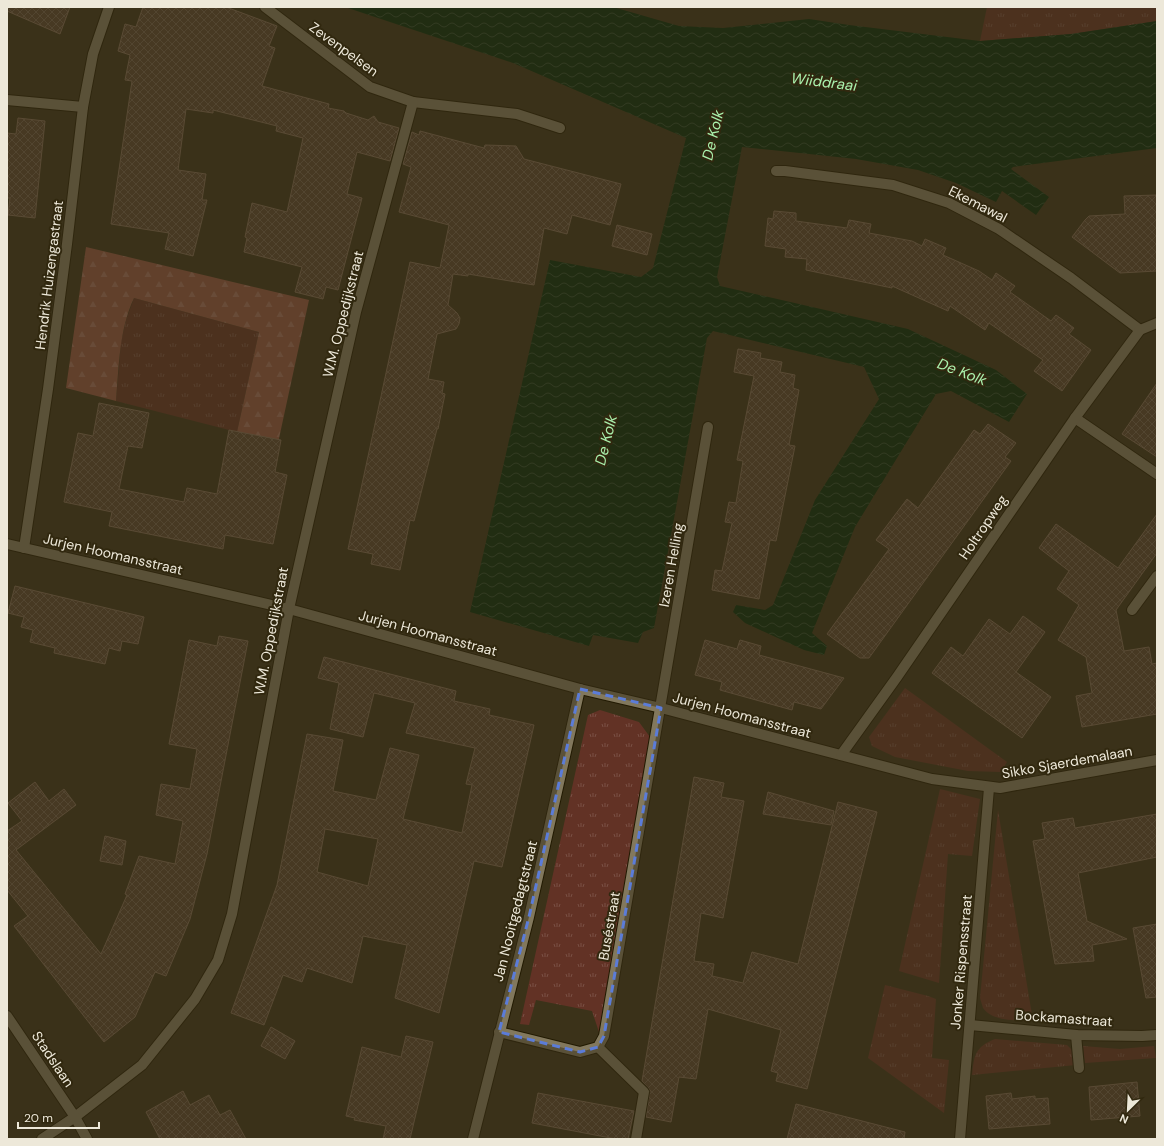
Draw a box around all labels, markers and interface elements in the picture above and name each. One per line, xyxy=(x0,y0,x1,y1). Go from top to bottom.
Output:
street label: Zevenpelsen xyxy=(306,18,382,80)
water label: Wiiddraai xyxy=(790,68,858,96)
water label: De Kolk xyxy=(697,108,729,162)
street label: Ekemawal xyxy=(946,182,1010,226)
street label: Hendrik Huizengastraat xyxy=(31,199,67,351)
street label: W.M. Oppedijkstraat xyxy=(319,249,367,379)
water label: De Kolk xyxy=(935,353,990,391)
water label: De Kolk xyxy=(590,412,622,467)
street label: Holtropweg xyxy=(955,491,1011,563)
street label: Izeren Helling xyxy=(655,521,687,609)
street label: Jurjen Hoomansstraat xyxy=(42,529,184,579)
street label: W.M. Oppedijkstraat xyxy=(250,565,292,697)
street label: Jurjen Hoomansstraat xyxy=(357,606,499,660)
street label: Jurjen Hoomansstraat xyxy=(671,688,813,742)
street label: Sikko Sjaerdemalaan xyxy=(1000,742,1134,782)
street label: Jan Nooitgedagtstraat xyxy=(489,839,541,983)
street label: Buséstraat xyxy=(594,890,624,962)
street label: Jonker Rispensstraat xyxy=(946,894,976,1030)
street label: Bockamastraat xyxy=(1015,1006,1113,1030)
street label: Stadslaan xyxy=(28,1028,78,1090)
north arrow xyxy=(1108,1090,1148,1130)
scale bar xyxy=(18,1104,99,1130)
text: 20 m xyxy=(24,1110,53,1126)
text: N xyxy=(1117,1111,1130,1127)

